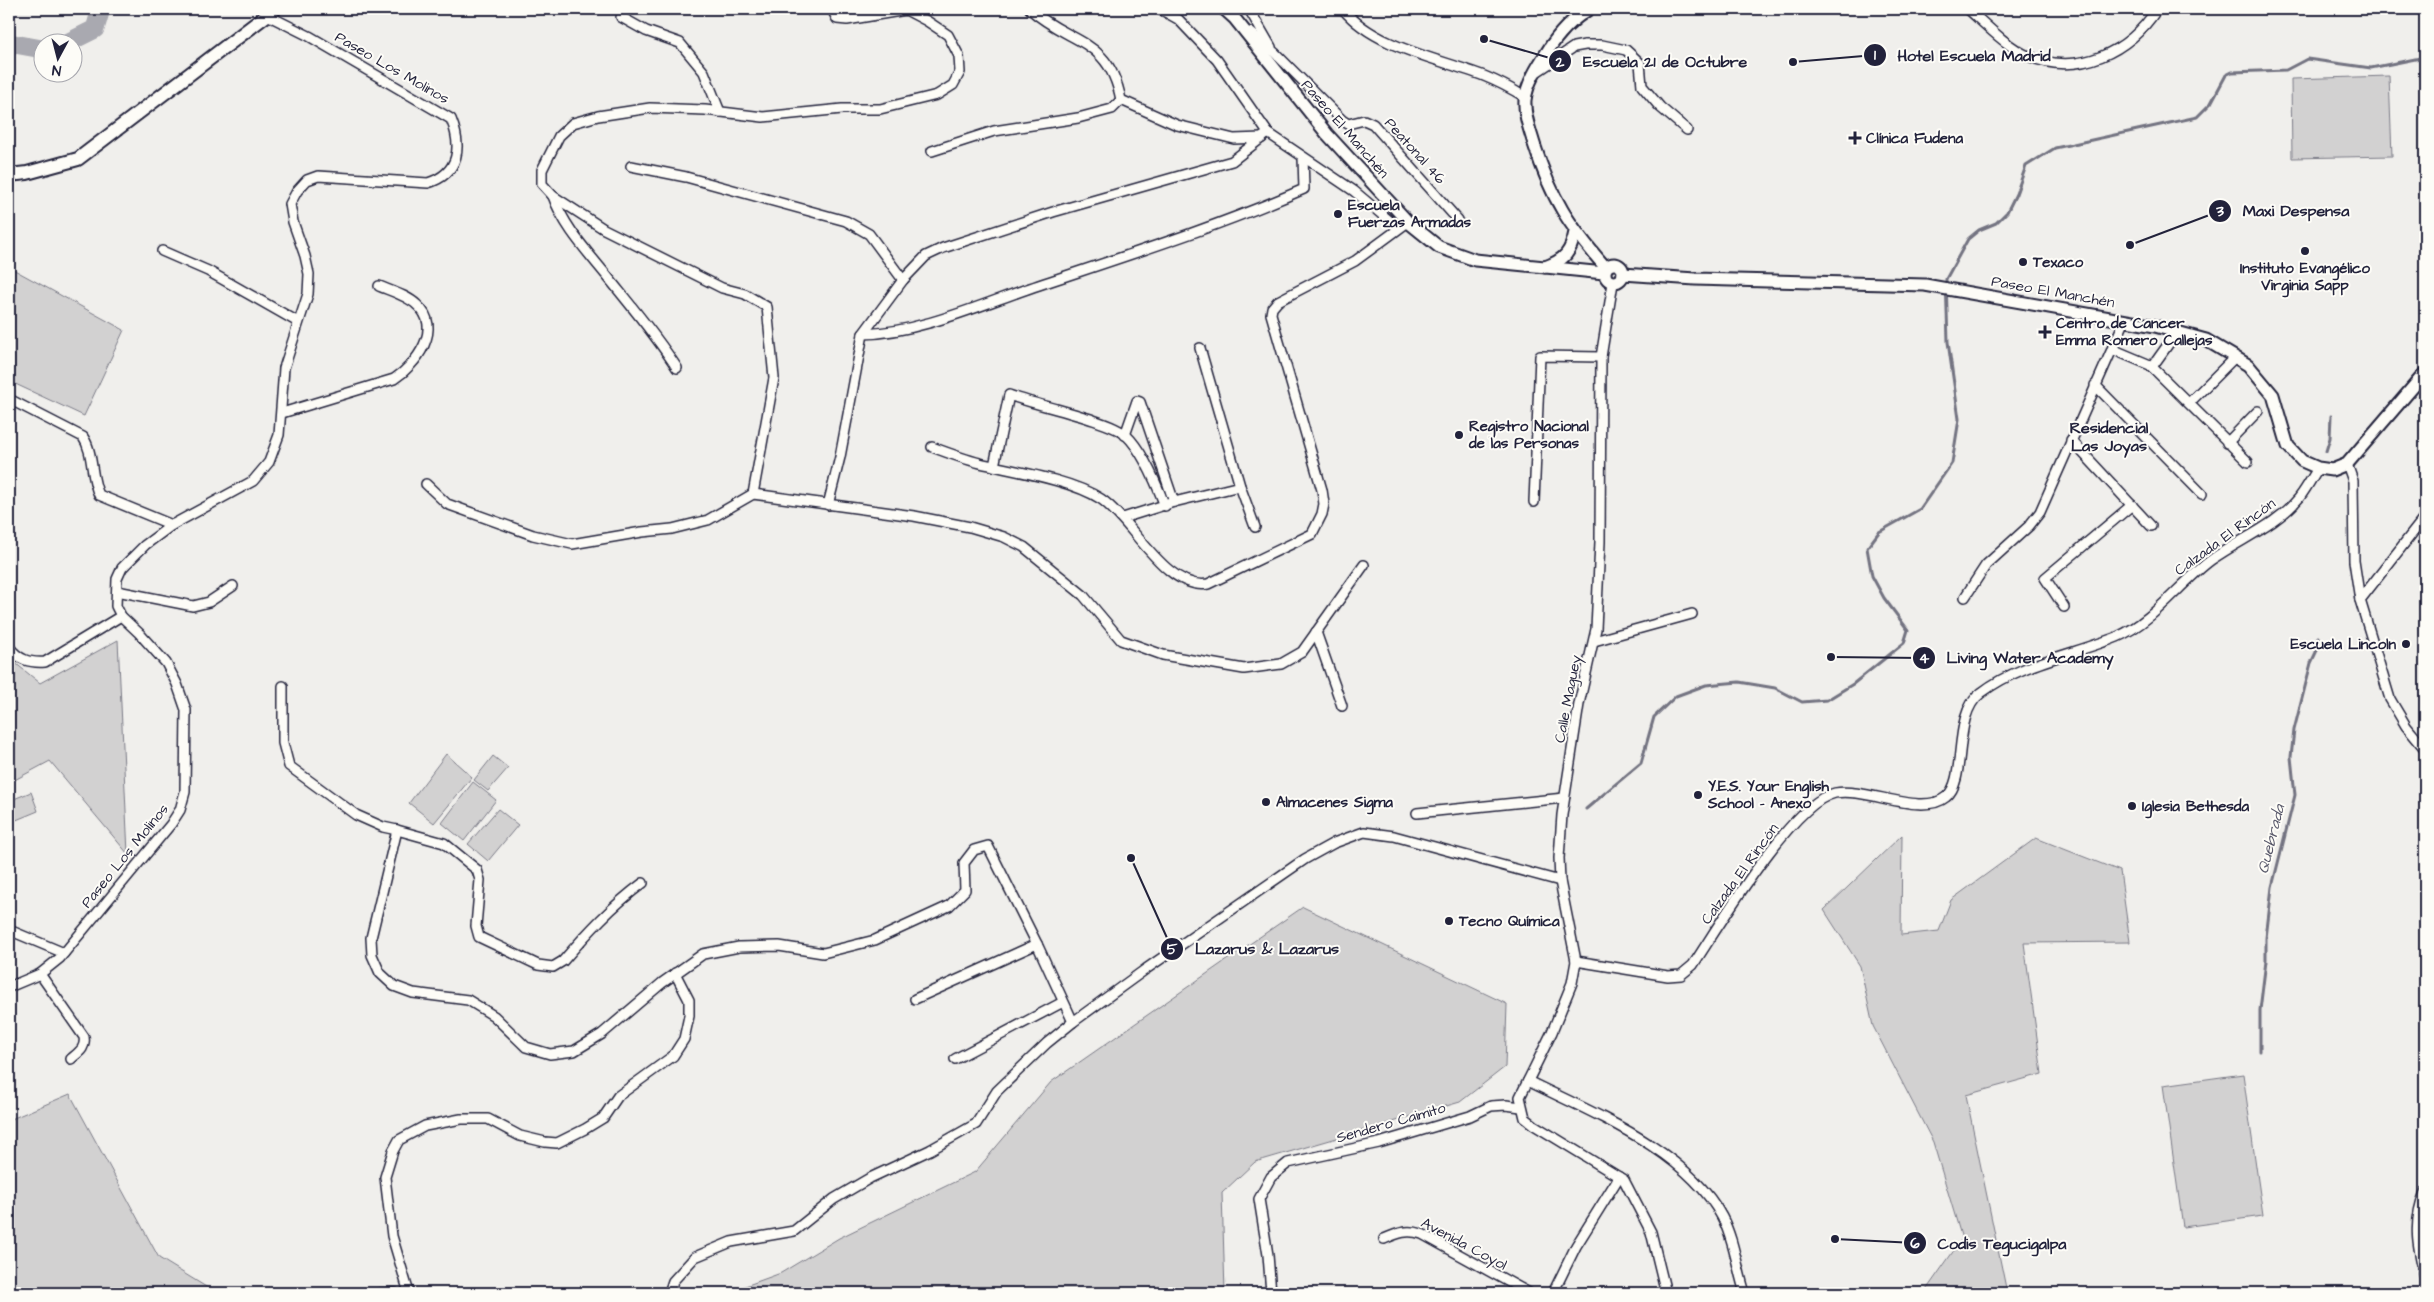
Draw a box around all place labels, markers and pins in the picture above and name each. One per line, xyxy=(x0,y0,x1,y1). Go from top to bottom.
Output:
callout: Hotel Escuela Madrid xyxy=(1862,40,2061,71)
callout: Escuela 21 de Octubre xyxy=(1547,46,1757,77)
place label: Clínica Fudena xyxy=(1866,128,1963,149)
marker: Clínica Fudena xyxy=(1848,131,1862,145)
place label: Escuela Fuerzas Armadas xyxy=(1348,195,1472,233)
callout: Maxi Despensa xyxy=(2207,195,2359,226)
marker: Escuela Fuerzas Armadas xyxy=(1332,208,1344,220)
marker: Instituto Evangélico Virginia Sapp xyxy=(2299,245,2311,257)
place label: Texaco xyxy=(2032,252,2084,273)
marker: Texaco xyxy=(2017,256,2029,268)
place label: Instituto Evangélico Virginia Sapp xyxy=(2240,258,2371,298)
place label: Centro de Cancer Emma Romero Callejas xyxy=(2056,313,2213,351)
marker: Centro de Cancer Emma Romero Callejas xyxy=(2038,325,2052,339)
place label: Registro Nacional de las Personas xyxy=(1468,416,1589,454)
marker: Registro Nacional de las Personas xyxy=(1453,429,1465,441)
place label: Escuela Lincoln xyxy=(2290,634,2396,655)
marker: Escuela Lincoln xyxy=(2400,638,2412,650)
callout: Living Water Academy xyxy=(1911,642,2123,673)
place label: Y.E.S. Your English School - Anexo xyxy=(1707,776,1829,814)
marker: Y.E.S. Your English School - Anexo xyxy=(1692,789,1704,801)
place label: Almacenes Sigma xyxy=(1276,792,1393,815)
marker: Almacenes Sigma xyxy=(1260,796,1272,808)
place label: Iglesia Bethesda xyxy=(2142,796,2250,819)
marker: Iglesia Bethesda xyxy=(2126,800,2138,812)
place label: Tecno Química xyxy=(1458,911,1560,932)
marker: Tecno Química xyxy=(1443,915,1455,927)
callout: Lazarus & Lazarus xyxy=(1160,933,1349,964)
callout: Codis Tegucigalpa xyxy=(1903,1228,2077,1259)

